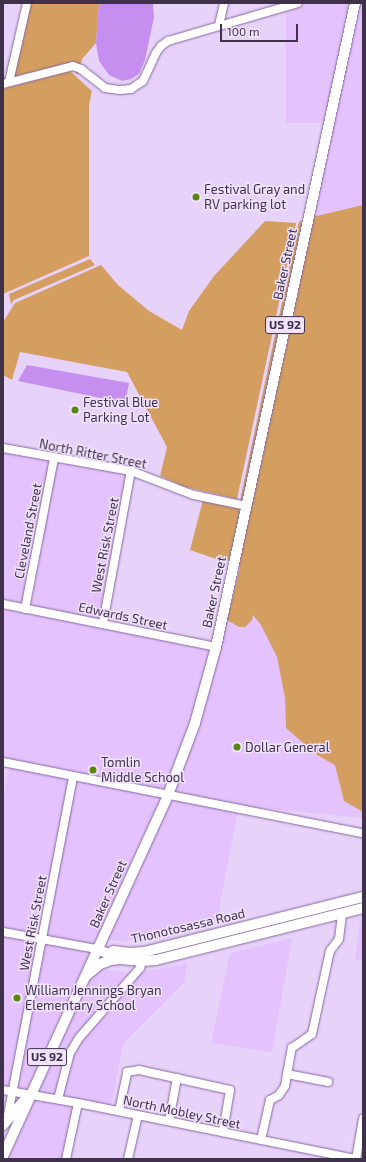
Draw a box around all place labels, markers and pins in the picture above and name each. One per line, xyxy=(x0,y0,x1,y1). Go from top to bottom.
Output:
place label: Festival Gray and RV parking lot xyxy=(204,182,306,213)
marker: Festival Gray and RV parking lot xyxy=(191,192,201,202)
place label: Festival Blue Parking Lot xyxy=(83,395,159,426)
marker: Festival Blue Parking Lot xyxy=(70,405,80,415)
place label: Dollar General xyxy=(245,739,330,755)
marker: Dollar General xyxy=(232,742,242,752)
place label: Tomlin Middle School xyxy=(101,755,184,786)
marker: Tomlin Middle School xyxy=(88,765,98,775)
place label: William Jennings Bryan Elementary School xyxy=(25,983,162,1014)
marker: William Jennings Bryan Elementary School xyxy=(12,993,22,1003)

